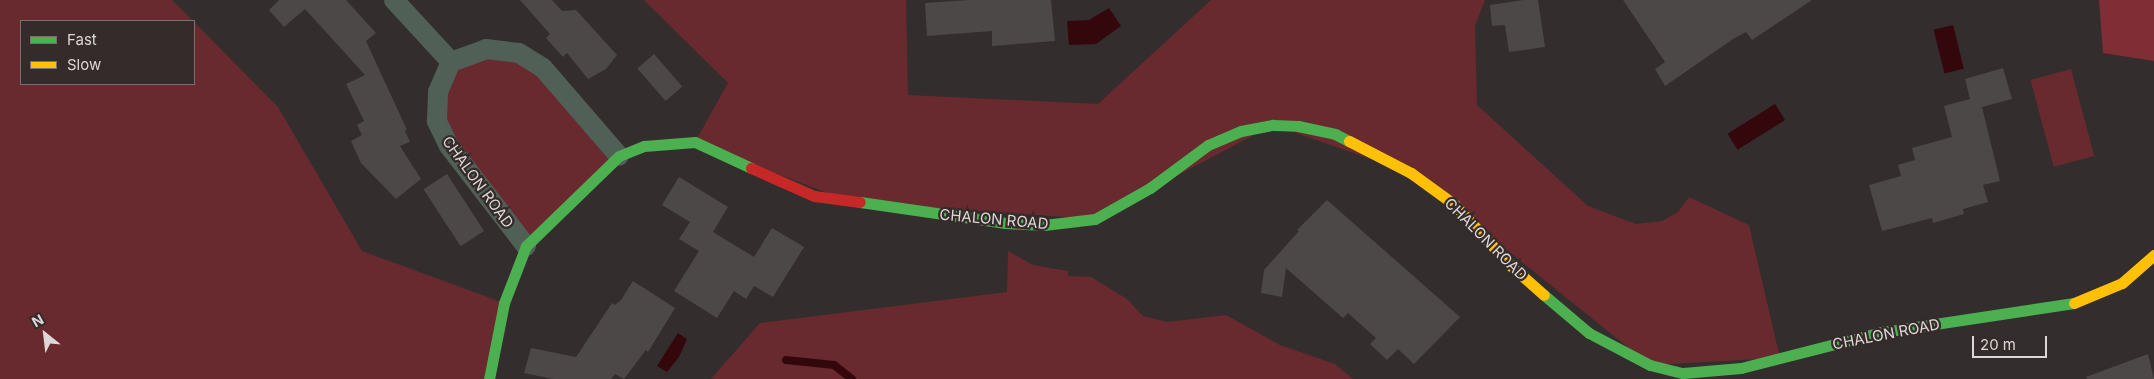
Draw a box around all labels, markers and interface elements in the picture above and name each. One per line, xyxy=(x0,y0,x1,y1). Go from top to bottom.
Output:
legend xyxy=(20,20,195,85)
text: Fast xyxy=(67,30,97,49)
text: Slow xyxy=(67,55,101,74)
street label: CHALON ROAD xyxy=(439,133,517,231)
street label: CHALON ROAD xyxy=(1441,194,1531,284)
street label: CHALON ROAD xyxy=(939,205,1049,233)
north arrow xyxy=(20,309,70,359)
text: N xyxy=(29,310,46,330)
street label: CHALON ROAD xyxy=(1831,315,1941,353)
scale bar xyxy=(1974,326,2049,358)
text: 20 m xyxy=(1980,335,2016,354)

